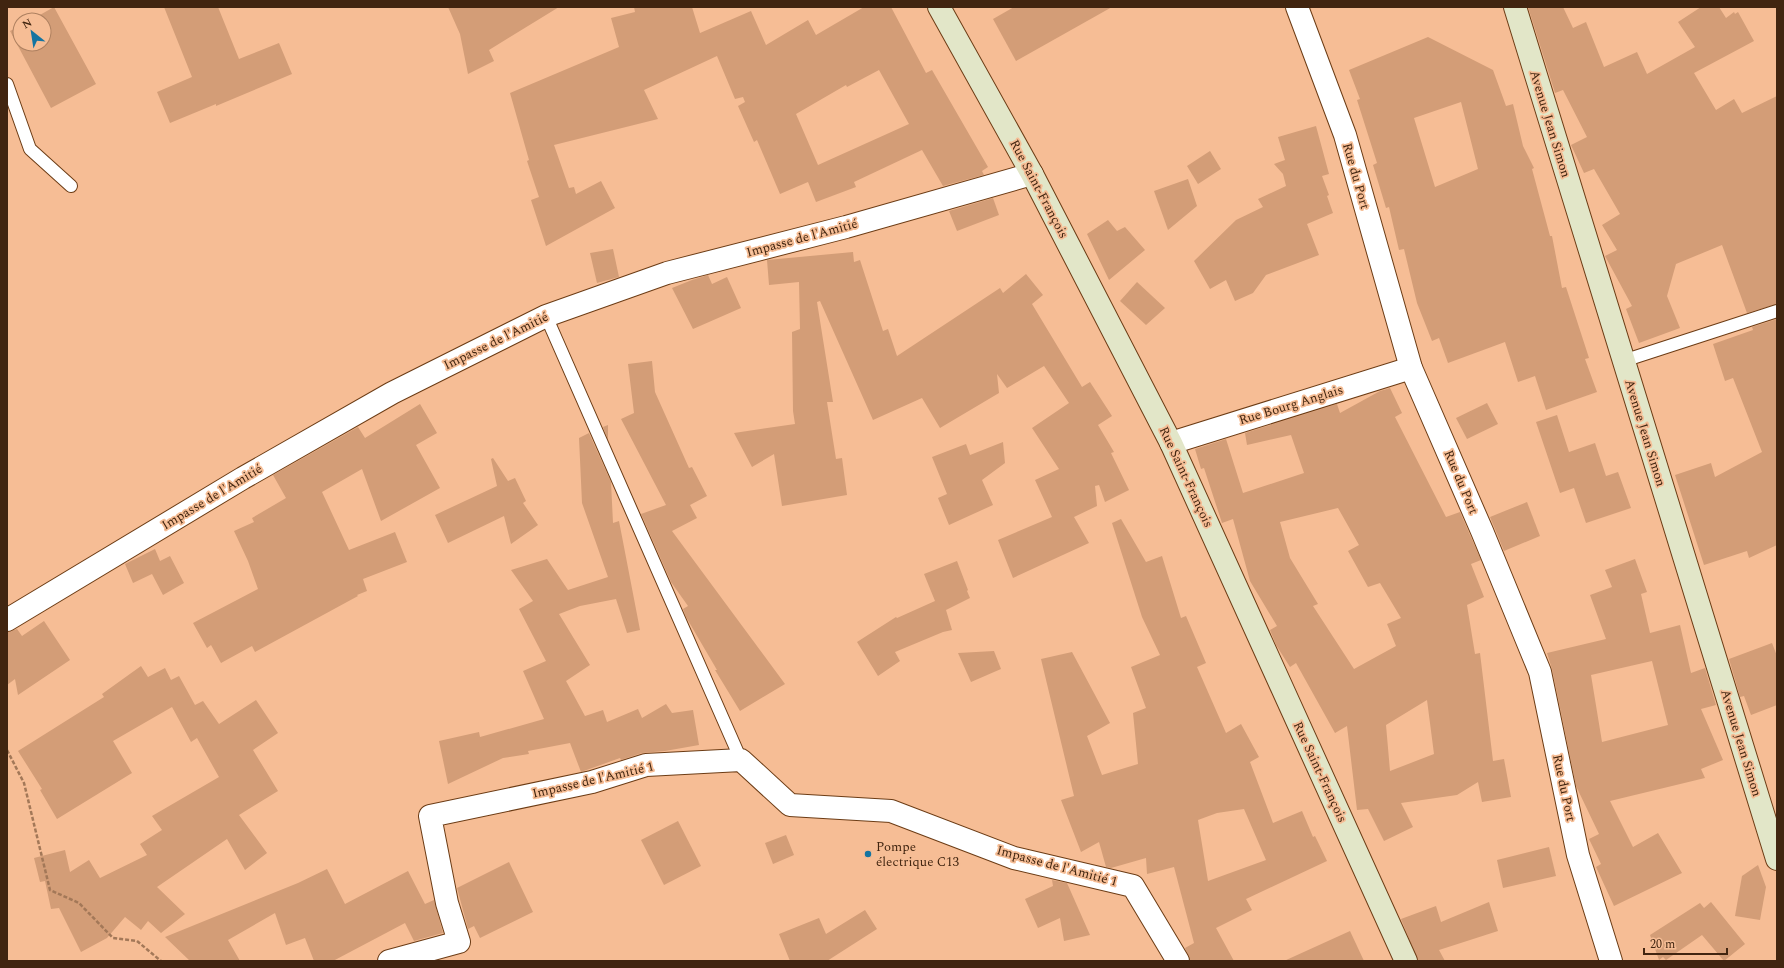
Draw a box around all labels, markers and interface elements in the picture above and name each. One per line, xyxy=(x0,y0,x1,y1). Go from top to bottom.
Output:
north arrow xyxy=(12,12,52,52)
text: N xyxy=(19,14,35,33)
street label: Avenue Jean Simon xyxy=(1524,68,1576,181)
street label: Rue Saint-François xyxy=(1004,136,1074,242)
street label: Rue du Port xyxy=(1337,141,1375,212)
street label: Impasse de l'Amitié xyxy=(744,214,860,262)
street label: Impasse de l'Amitié xyxy=(440,307,552,375)
street label: Avenue Jean Simon xyxy=(1619,377,1671,490)
street label: Rue Bourg Anglais xyxy=(1236,380,1346,430)
street label: Rue Saint-François xyxy=(1154,423,1218,531)
street label: Rue du Port xyxy=(1438,447,1484,518)
street label: Impasse de l'Amitié xyxy=(158,459,266,535)
street label: Avenue Jean Simon xyxy=(1715,687,1767,800)
street label: Rue Saint-François xyxy=(1288,718,1352,826)
street label: Rue du Port xyxy=(1547,753,1581,824)
street label: Impasse de l'Amitié 1 xyxy=(530,756,656,804)
place label: Pompe électrique C13 xyxy=(876,837,960,872)
street label: Impasse de l'Amitié 1 xyxy=(994,840,1120,892)
marker: Pompe électrique C13 xyxy=(863,849,873,859)
scale bar xyxy=(1644,930,1727,956)
text: 20 m xyxy=(1650,935,1675,954)

